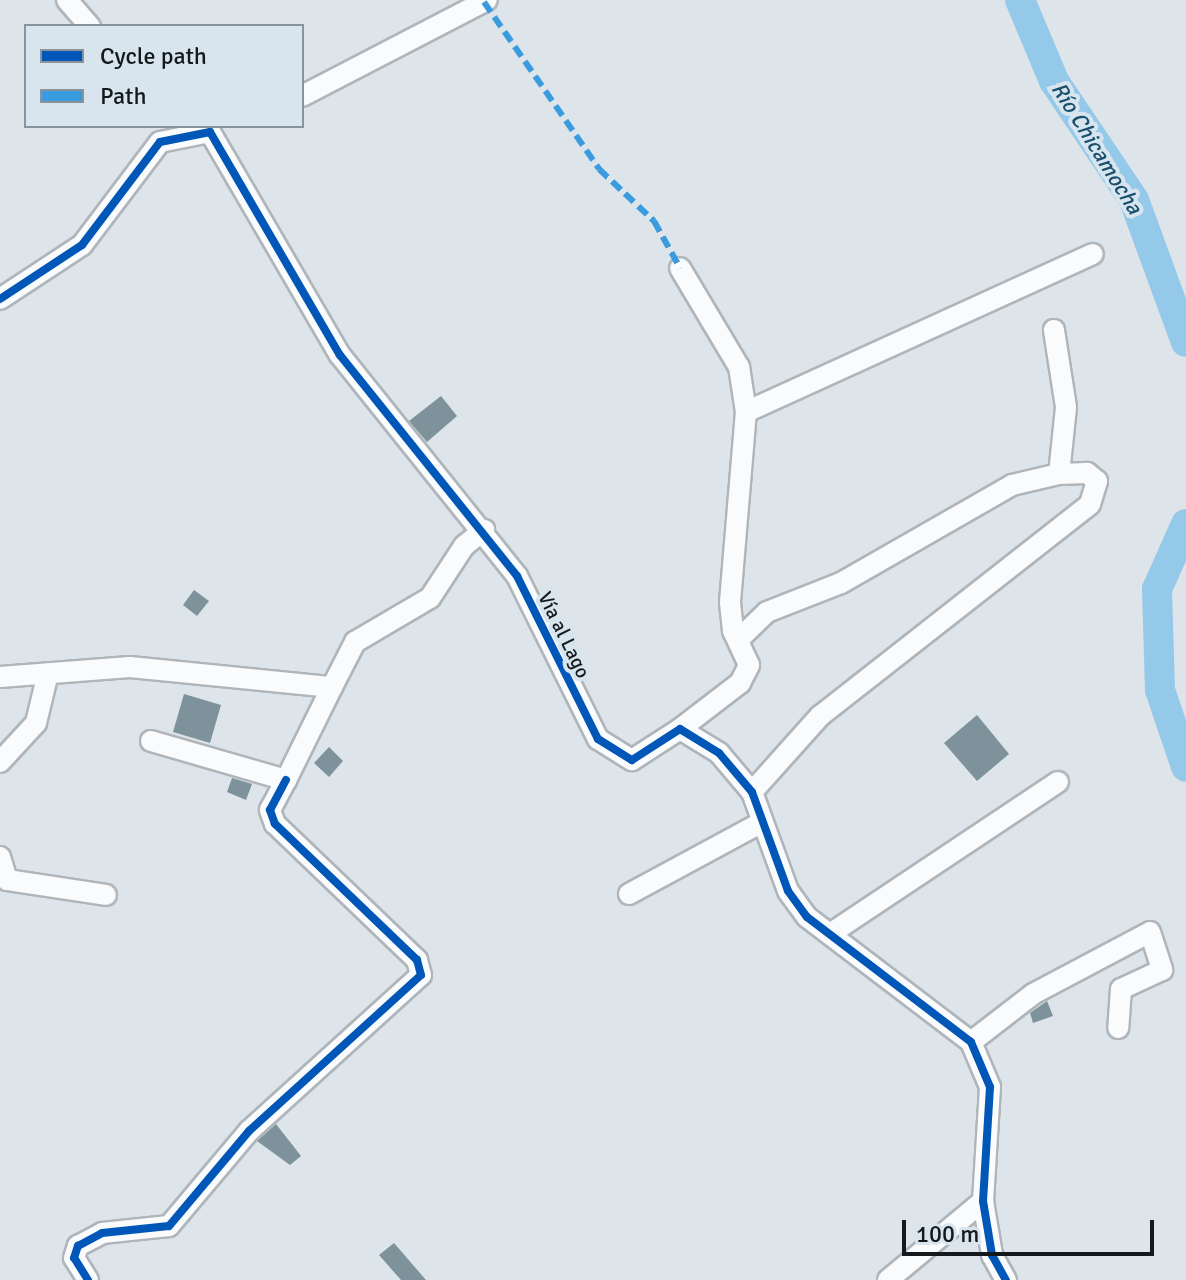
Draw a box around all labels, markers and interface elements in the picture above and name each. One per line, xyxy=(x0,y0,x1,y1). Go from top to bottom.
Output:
legend xyxy=(24,24,304,128)
text: Cycle path xyxy=(100,41,207,71)
water label: Río Chicamocha xyxy=(1046,77,1148,219)
text: Path xyxy=(100,81,146,111)
street label: Vía al Lago xyxy=(533,588,595,682)
scale bar xyxy=(906,1204,1158,1254)
text: 100 m xyxy=(916,1219,979,1249)

